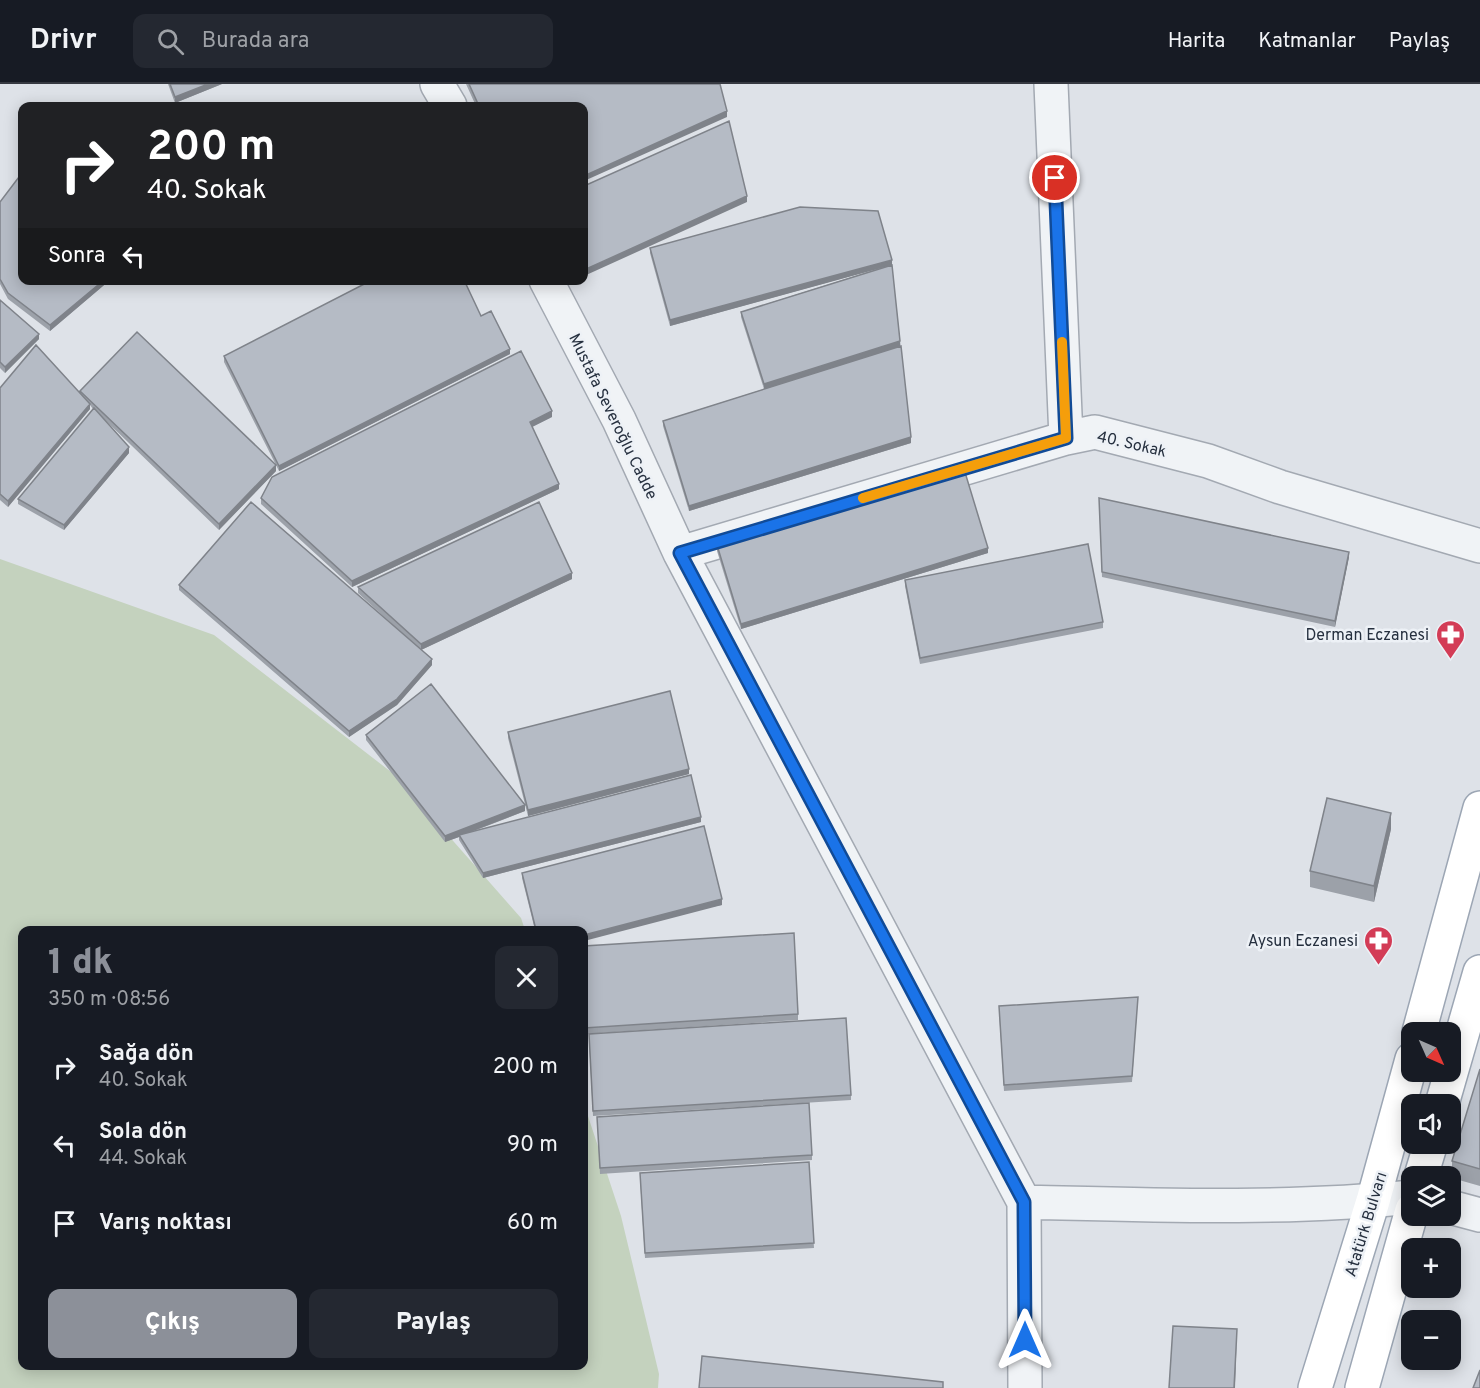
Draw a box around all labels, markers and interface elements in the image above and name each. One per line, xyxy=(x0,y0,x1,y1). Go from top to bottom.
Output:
search box xyxy=(133,14,553,68)
text: Drivr xyxy=(30,23,97,59)
icon: search xyxy=(154,25,187,58)
text: Burada ara xyxy=(202,28,309,55)
text: Harita xyxy=(1168,28,1225,55)
text: Katmanlar xyxy=(1258,28,1356,55)
text: Paylaş xyxy=(1389,28,1450,55)
text: 200 m xyxy=(147,122,275,175)
icon: right xyxy=(48,126,126,204)
pin xyxy=(1029,152,1080,203)
icon: arrive xyxy=(1038,161,1071,194)
text: 40. Sokak xyxy=(147,174,266,208)
icon: left xyxy=(117,240,150,273)
text: Sonra xyxy=(48,243,105,270)
street label: Mustafa Severoğlu Cadde xyxy=(563,331,661,503)
street label: 40. Sokak xyxy=(1095,427,1168,463)
pharmacy icon: Derman Eczanesi xyxy=(1434,618,1466,660)
place label: Derman Eczanesi xyxy=(1305,626,1429,646)
pharmacy icon: Aysun Eczanesi xyxy=(1363,924,1395,966)
place label: Aysun Eczanesi xyxy=(1248,932,1358,952)
text: 1 dk xyxy=(48,941,113,987)
button: close xyxy=(495,946,558,1009)
text: 350 m · 08:56 xyxy=(48,987,170,1013)
north arrow xyxy=(1401,1022,1461,1082)
map controls xyxy=(1401,1022,1461,1370)
text: Sağa dön xyxy=(99,1041,194,1068)
icon: right xyxy=(48,1051,81,1084)
text: 200 m xyxy=(493,1054,558,1081)
text: 40. Sokak xyxy=(99,1068,188,1094)
button: sound xyxy=(1401,1094,1461,1154)
text: Sola dön xyxy=(99,1119,187,1146)
icon: left xyxy=(48,1129,81,1162)
text: 90 m xyxy=(507,1132,558,1159)
text: 44. Sokak xyxy=(99,1146,187,1172)
button: layers xyxy=(1401,1166,1461,1226)
street label: Atatürk Bulvarı xyxy=(1341,1170,1392,1279)
icon: arrive xyxy=(48,1207,81,1240)
text: Varış noktası xyxy=(99,1210,232,1237)
text: 60 m xyxy=(507,1210,558,1237)
button: + xyxy=(1401,1238,1461,1298)
button: Çıkış xyxy=(48,1289,297,1358)
button: Paylaş xyxy=(309,1289,558,1358)
position arrow xyxy=(993,1308,1057,1372)
button: − xyxy=(1401,1310,1461,1370)

